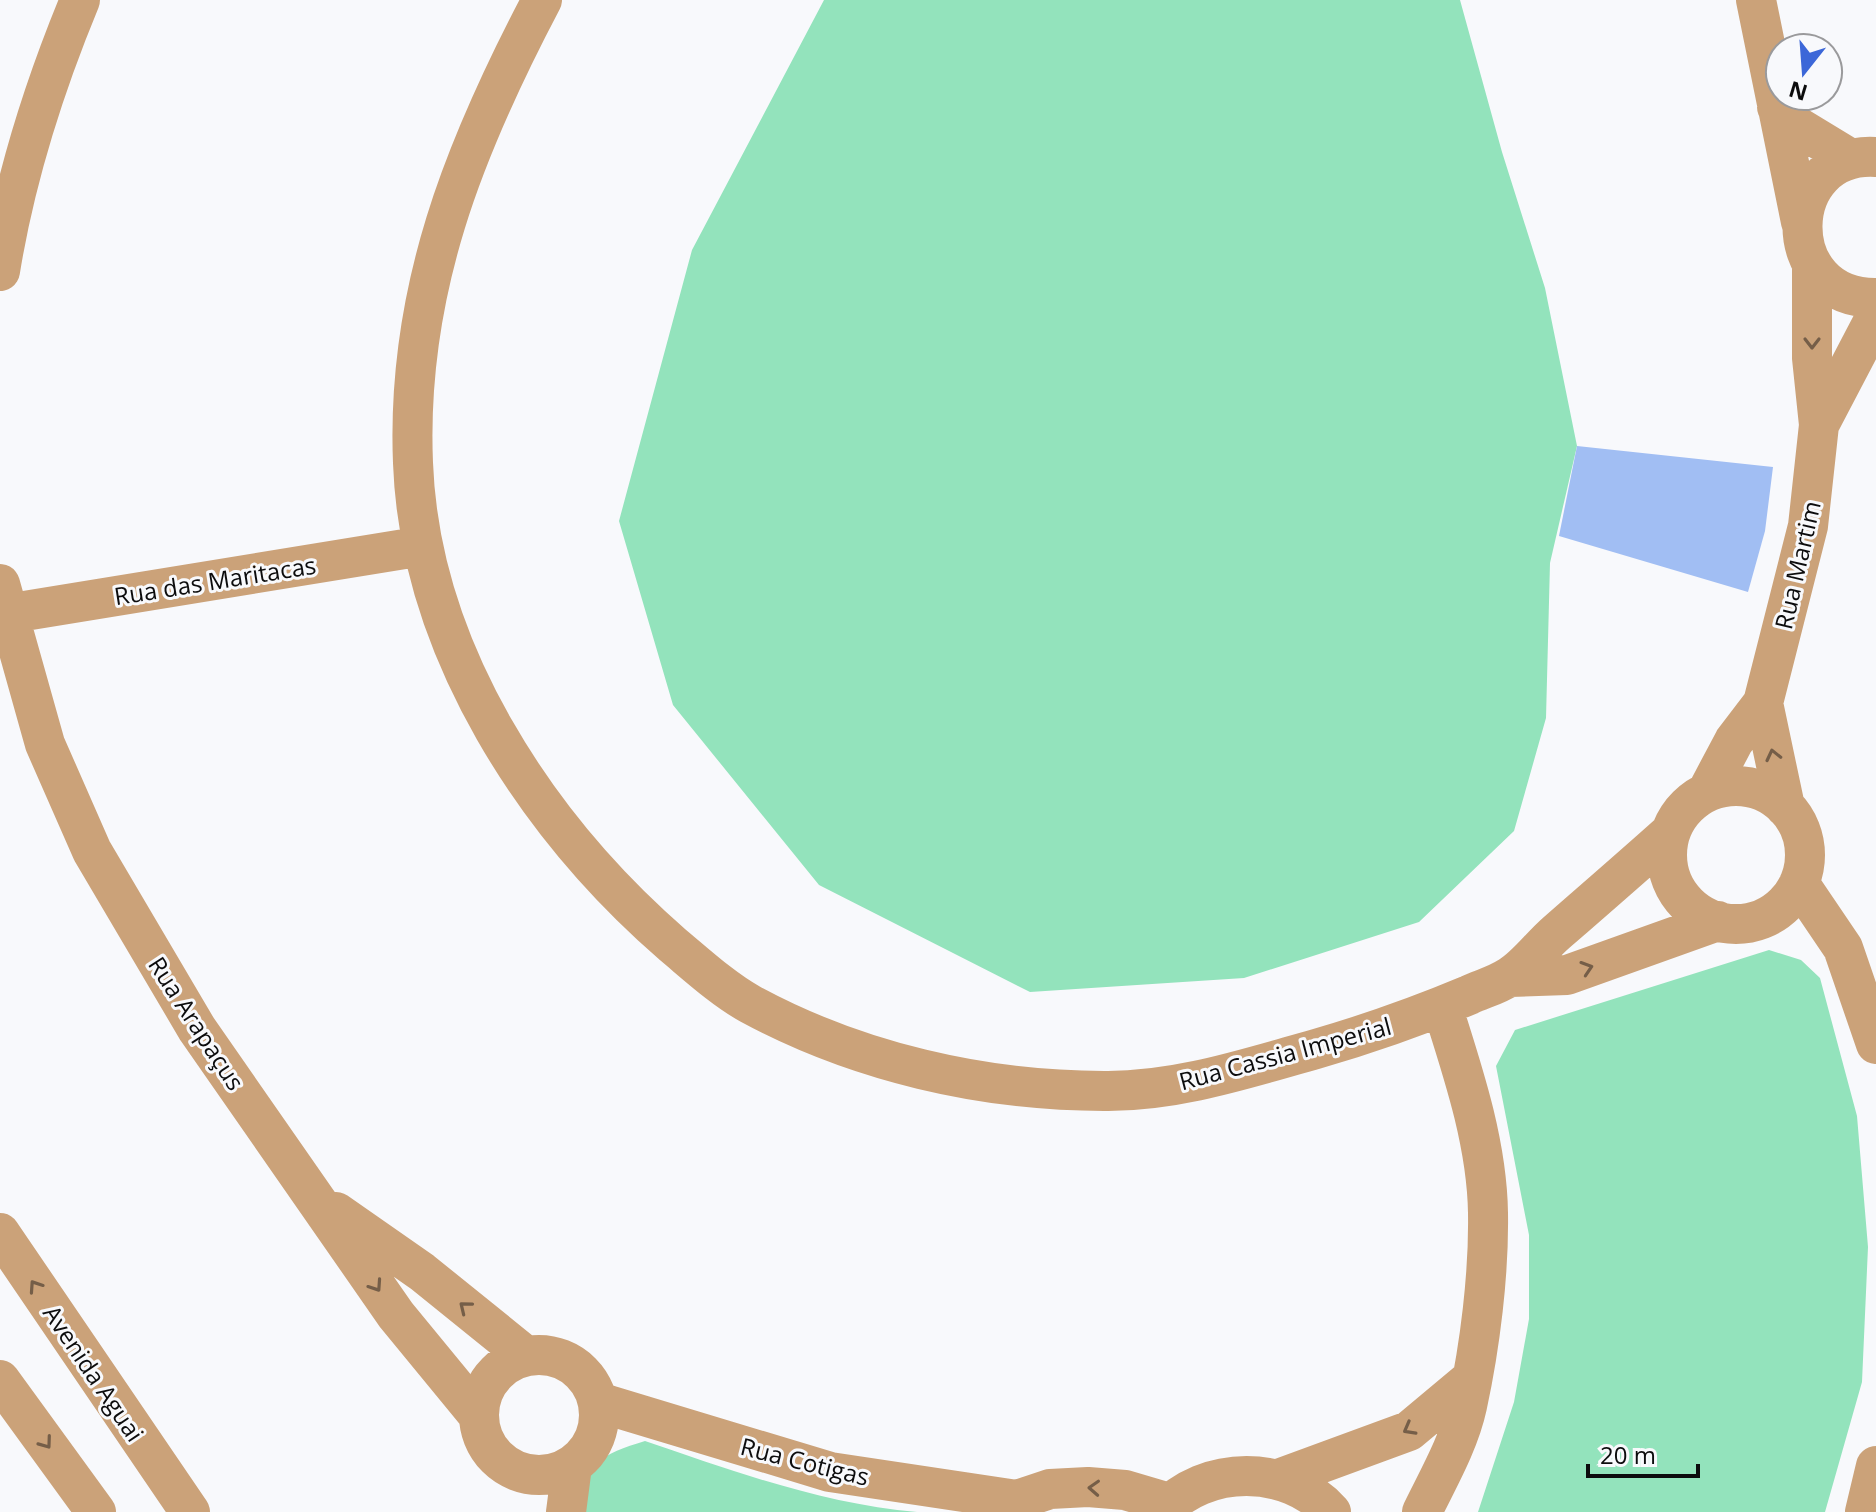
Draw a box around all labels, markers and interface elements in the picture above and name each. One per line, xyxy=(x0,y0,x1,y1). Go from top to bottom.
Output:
north arrow xyxy=(1764,32,1844,112)
text: N xyxy=(1785,75,1811,109)
one-way arrow xyxy=(1803,337,1821,350)
street label: Rua Martim xyxy=(1766,498,1828,632)
street label: Rua das Maritacas xyxy=(112,548,318,612)
one-way arrow xyxy=(1765,749,1782,763)
street label: Rua Arapaçus xyxy=(141,950,253,1096)
one-way arrow xyxy=(1580,962,1594,978)
street label: Rua Cassia Imperial xyxy=(1175,1009,1395,1097)
one-way arrow xyxy=(366,1278,381,1292)
one-way arrow xyxy=(30,1280,45,1294)
street label: Avenida Aguai xyxy=(36,1298,152,1448)
one-way arrow xyxy=(460,1302,474,1317)
one-way arrow xyxy=(1403,1419,1418,1434)
scale bar xyxy=(1588,1428,1698,1478)
street label: Rua Cotigas xyxy=(737,1429,873,1493)
one-way arrow xyxy=(36,1434,51,1449)
text: 20 m xyxy=(1600,1438,1656,1471)
one-way arrow xyxy=(1087,1479,1100,1496)

